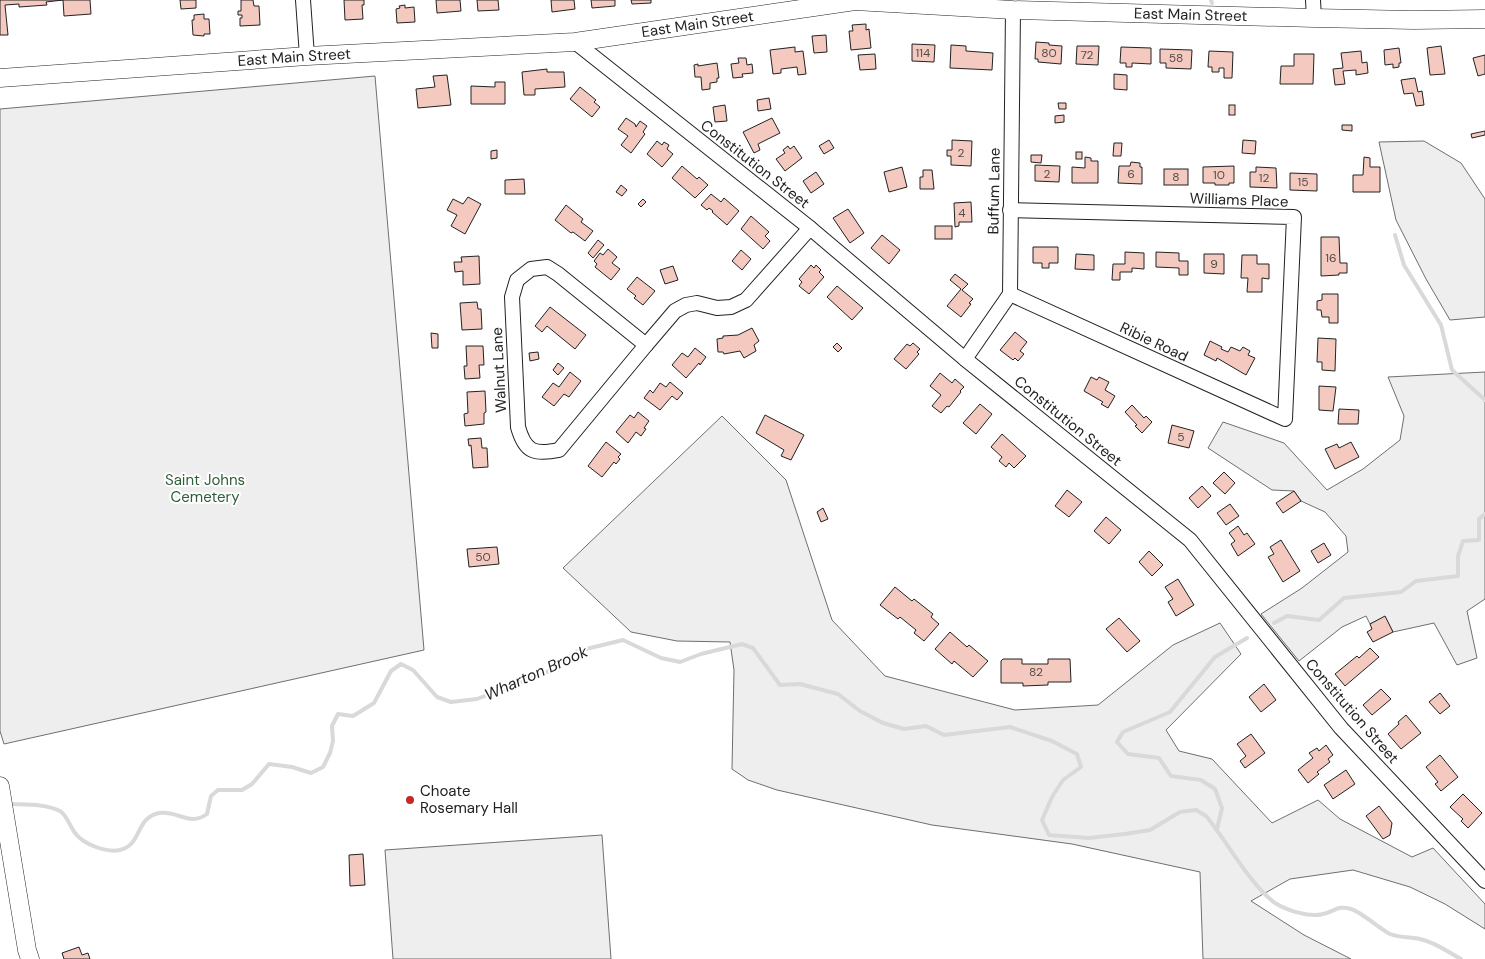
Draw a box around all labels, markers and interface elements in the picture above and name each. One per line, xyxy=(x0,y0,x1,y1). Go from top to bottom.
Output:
street label: East Main Street xyxy=(1134,3,1248,26)
street label: East Main Street xyxy=(640,6,755,42)
street label: East Main Street xyxy=(237,44,351,71)
house number: 114 xyxy=(916,45,930,61)
house number: 80 xyxy=(1041,45,1057,61)
house number: 72 xyxy=(1080,47,1094,63)
house number: 58 xyxy=(1169,50,1183,66)
street label: Constitution Street xyxy=(696,115,814,213)
house number: 2 xyxy=(958,145,965,161)
street label: Buffum Lane xyxy=(983,147,1005,235)
house number: 2 xyxy=(1044,166,1051,182)
house number: 6 xyxy=(1127,166,1135,182)
house number: 10 xyxy=(1213,167,1225,183)
house number: 8 xyxy=(1172,169,1180,185)
house number: 12 xyxy=(1259,170,1269,186)
house number: 15 xyxy=(1297,174,1309,190)
street label: Williams Place xyxy=(1189,188,1289,212)
house number: 4 xyxy=(958,205,966,221)
house number: 16 xyxy=(1325,250,1337,266)
house number: 9 xyxy=(1210,256,1218,272)
street label: Ribie Road xyxy=(1117,318,1191,366)
street label: Walnut Lane xyxy=(487,327,511,413)
street label: Constitution Street xyxy=(1010,371,1126,471)
house number: 5 xyxy=(1177,429,1185,445)
park label: Saint Johns Cemetery xyxy=(165,470,245,507)
house number: 50 xyxy=(475,549,491,565)
water label: Wharton Brook xyxy=(481,640,592,705)
street label: Constitution Street xyxy=(1301,654,1403,768)
house number: 82 xyxy=(1029,664,1043,680)
place label: Choate Rosemary Hall xyxy=(420,781,518,818)
marker: Choate Rosemary Hall xyxy=(404,794,416,806)

